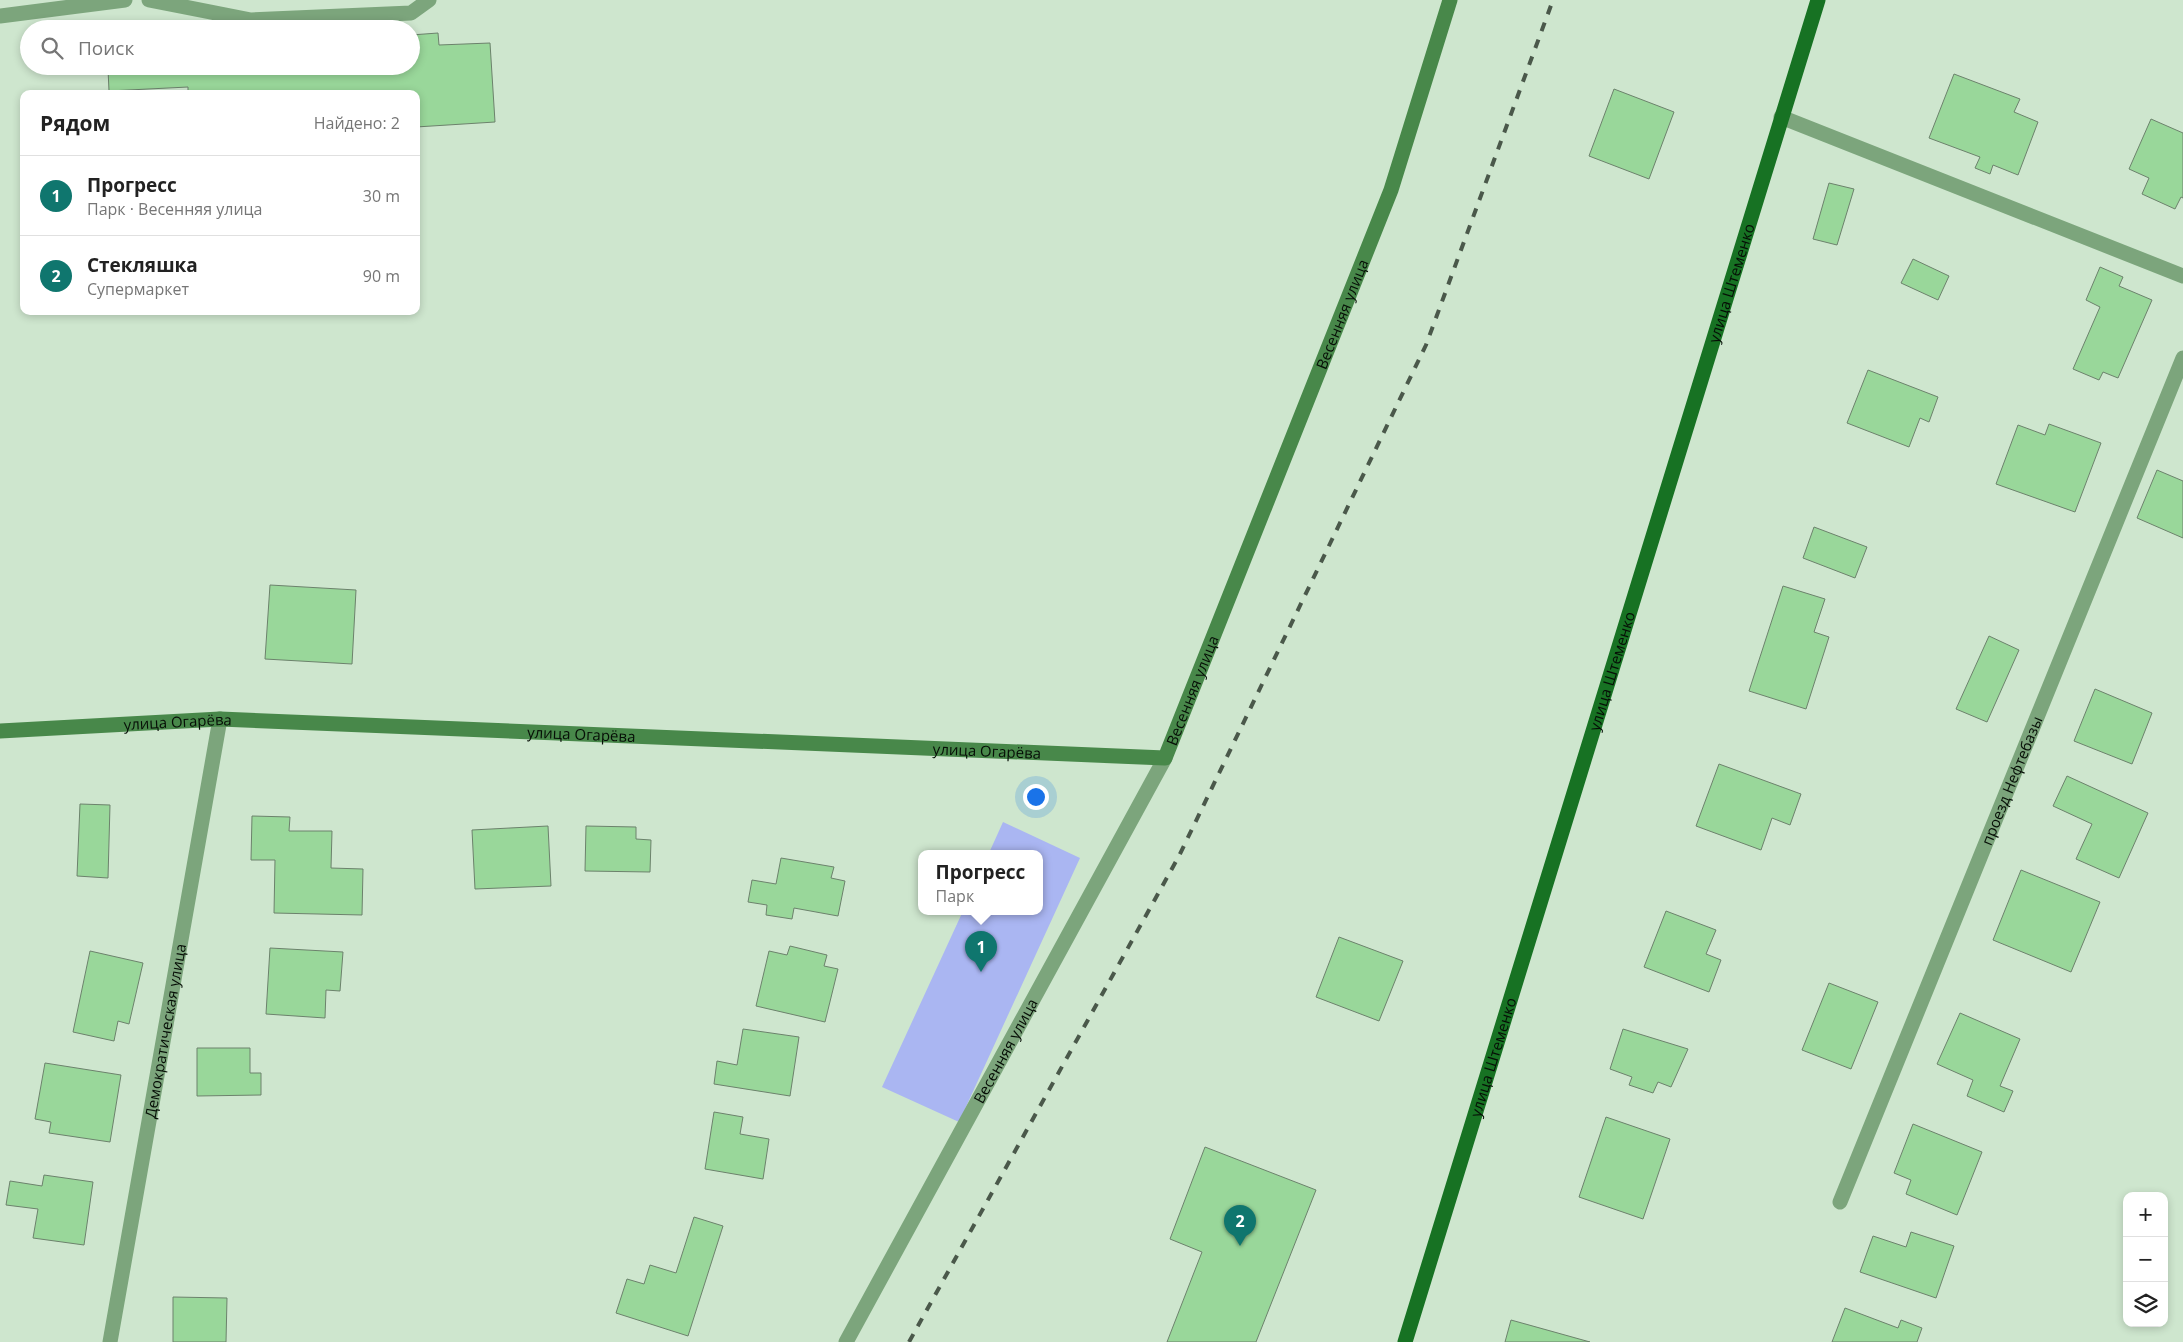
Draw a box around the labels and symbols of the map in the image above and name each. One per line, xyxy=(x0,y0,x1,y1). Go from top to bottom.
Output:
street label: улица Штеменко xyxy=(1703,221,1759,345)
street label: Весенняя улица xyxy=(1311,256,1373,372)
street label: улица Штеменко xyxy=(1584,609,1639,733)
street label: Весенняя улица xyxy=(1161,632,1223,748)
street label: улица Огарёва xyxy=(123,709,232,734)
street label: проезд Нефтебазы xyxy=(1976,713,2046,848)
street label: улица Огарёва xyxy=(527,722,636,746)
street label: улица Огарёва xyxy=(932,738,1042,763)
your location xyxy=(1023,784,1049,810)
pin: 1 xyxy=(965,931,997,972)
street label: Демократическая улица xyxy=(140,942,190,1120)
street label: Весенняя улица xyxy=(968,995,1042,1107)
street label: улица Штеменко xyxy=(1465,995,1520,1119)
pin: 2 xyxy=(1224,1205,1256,1246)

